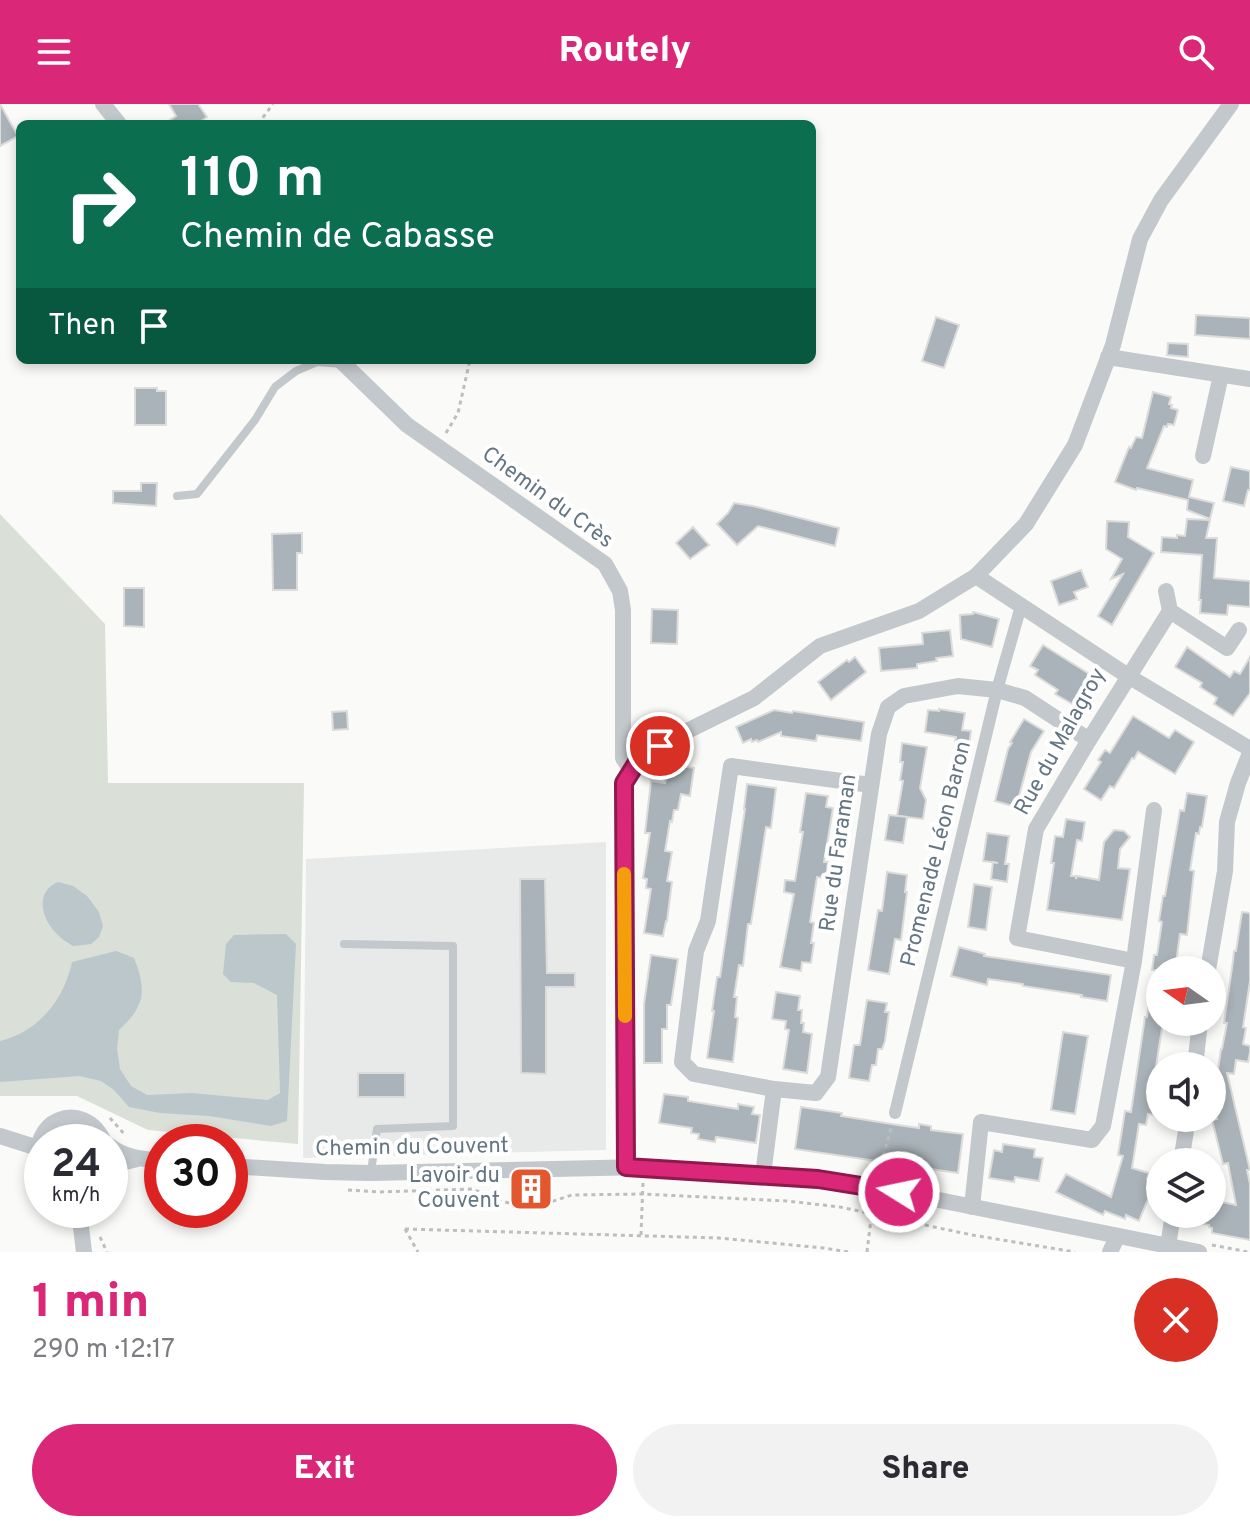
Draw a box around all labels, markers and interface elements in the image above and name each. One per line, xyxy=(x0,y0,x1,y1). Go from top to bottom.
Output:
text: Routely xyxy=(559,29,691,75)
icon: menu xyxy=(32,30,76,74)
icon: search xyxy=(1174,30,1218,74)
text: 110 m xyxy=(180,146,325,216)
icon: right xyxy=(48,152,152,256)
text: Chemin de Cabasse xyxy=(180,215,495,261)
icon: arrive xyxy=(132,304,176,348)
text: Then xyxy=(48,308,116,345)
street label: Chemin du Crès xyxy=(476,441,618,555)
street label: Rue du Malagroy xyxy=(1009,664,1113,820)
pin xyxy=(626,712,694,780)
icon: arrive xyxy=(638,724,682,768)
street label: Promenade Léon Baron xyxy=(896,738,978,970)
street label: Rue du Faraman xyxy=(815,772,863,934)
north arrow xyxy=(1146,956,1226,1036)
map controls xyxy=(1146,956,1226,1228)
button: sound xyxy=(1146,1052,1226,1132)
speed limit sign: 30 xyxy=(144,1124,248,1228)
street label: Chemin du Couvent xyxy=(315,1133,509,1163)
text: 24 xyxy=(51,1141,101,1191)
button: layers xyxy=(1146,1148,1226,1228)
position arrow xyxy=(857,1150,941,1234)
place label: Lavoir du Couvent xyxy=(409,1163,500,1215)
building icon: Lavoir du Couvent xyxy=(507,1165,555,1213)
text: km/h xyxy=(52,1183,100,1209)
text: 1 min xyxy=(32,1274,149,1334)
button: close xyxy=(1134,1278,1218,1362)
text: 290 m · 12:17 xyxy=(32,1334,175,1367)
button: Exit xyxy=(32,1424,617,1516)
button: Share xyxy=(633,1424,1218,1516)

